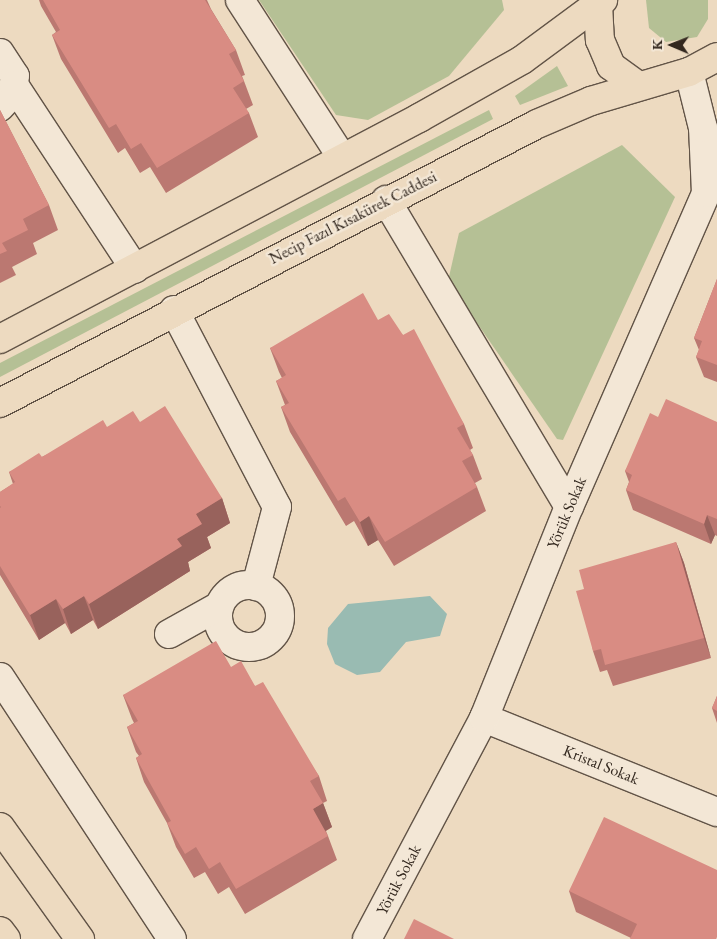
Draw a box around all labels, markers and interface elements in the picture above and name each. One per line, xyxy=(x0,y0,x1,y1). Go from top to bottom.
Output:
north arrow xyxy=(647,20,697,70)
text: K xyxy=(648,39,666,50)
street label: Necip Fazıl Kısakürek Caddesi xyxy=(266,167,440,269)
street label: Yörük Sokak xyxy=(543,474,591,552)
street label: Kristal Sokak xyxy=(560,741,642,789)
street label: Yörük Sokak xyxy=(373,842,425,918)

